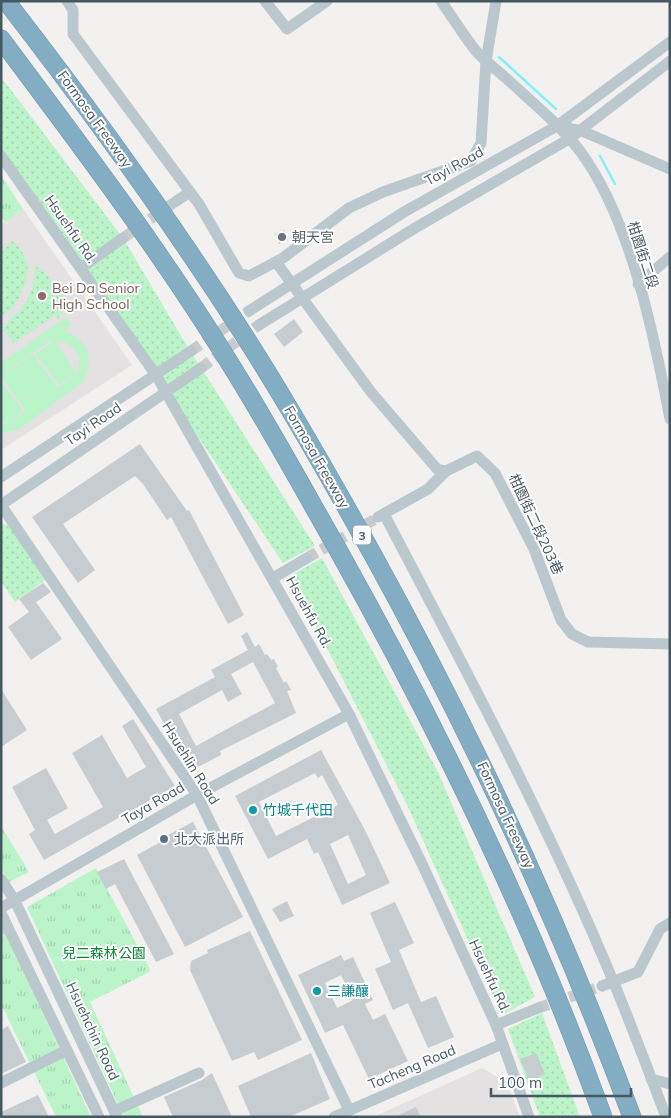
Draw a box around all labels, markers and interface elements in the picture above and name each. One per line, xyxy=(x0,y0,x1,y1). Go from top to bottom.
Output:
street label: Formosa Freeway xyxy=(54,67,137,172)
street label: Tayi Road xyxy=(421,143,487,189)
street label: Hsuehfu Rd. xyxy=(41,191,101,267)
street label: 柑園街二段 xyxy=(624,219,662,291)
place label: 朝天宮 xyxy=(292,228,334,246)
marker: 朝天宮 xyxy=(276,231,288,243)
place label: Bei Da Senior High School xyxy=(52,279,141,313)
marker: Bei Da Senior High School xyxy=(36,290,48,302)
street label: Tayi Road xyxy=(61,399,125,449)
street label: Formosa Freeway xyxy=(280,402,354,512)
street label: 柑園街二段203巷 xyxy=(505,471,567,577)
road number: 3 xyxy=(353,526,371,544)
street label: Hsuehfu Rd. xyxy=(282,573,336,651)
street label: Hsuehlin Road xyxy=(158,718,224,808)
street label: Formosa Freeway xyxy=(473,759,539,872)
street label: Taya Road xyxy=(118,778,188,828)
place label: 竹城千代田 xyxy=(263,801,333,819)
marker: 竹城千代田 xyxy=(247,804,259,816)
place label: 北大派出所 xyxy=(174,830,244,848)
marker: 北大派出所 xyxy=(158,833,170,845)
street label: Hsuehfu Rd. xyxy=(465,936,515,1016)
park label: 兒二森林公園 xyxy=(62,944,146,962)
street label: Hsuehchin Road xyxy=(62,979,124,1083)
place label: 三謙釀 xyxy=(327,982,369,1000)
marker: 三謙釀 xyxy=(311,985,323,997)
street label: Tacheng Road xyxy=(366,1041,458,1093)
scale bar xyxy=(491,1066,631,1098)
text: 100 m xyxy=(498,1073,542,1092)

